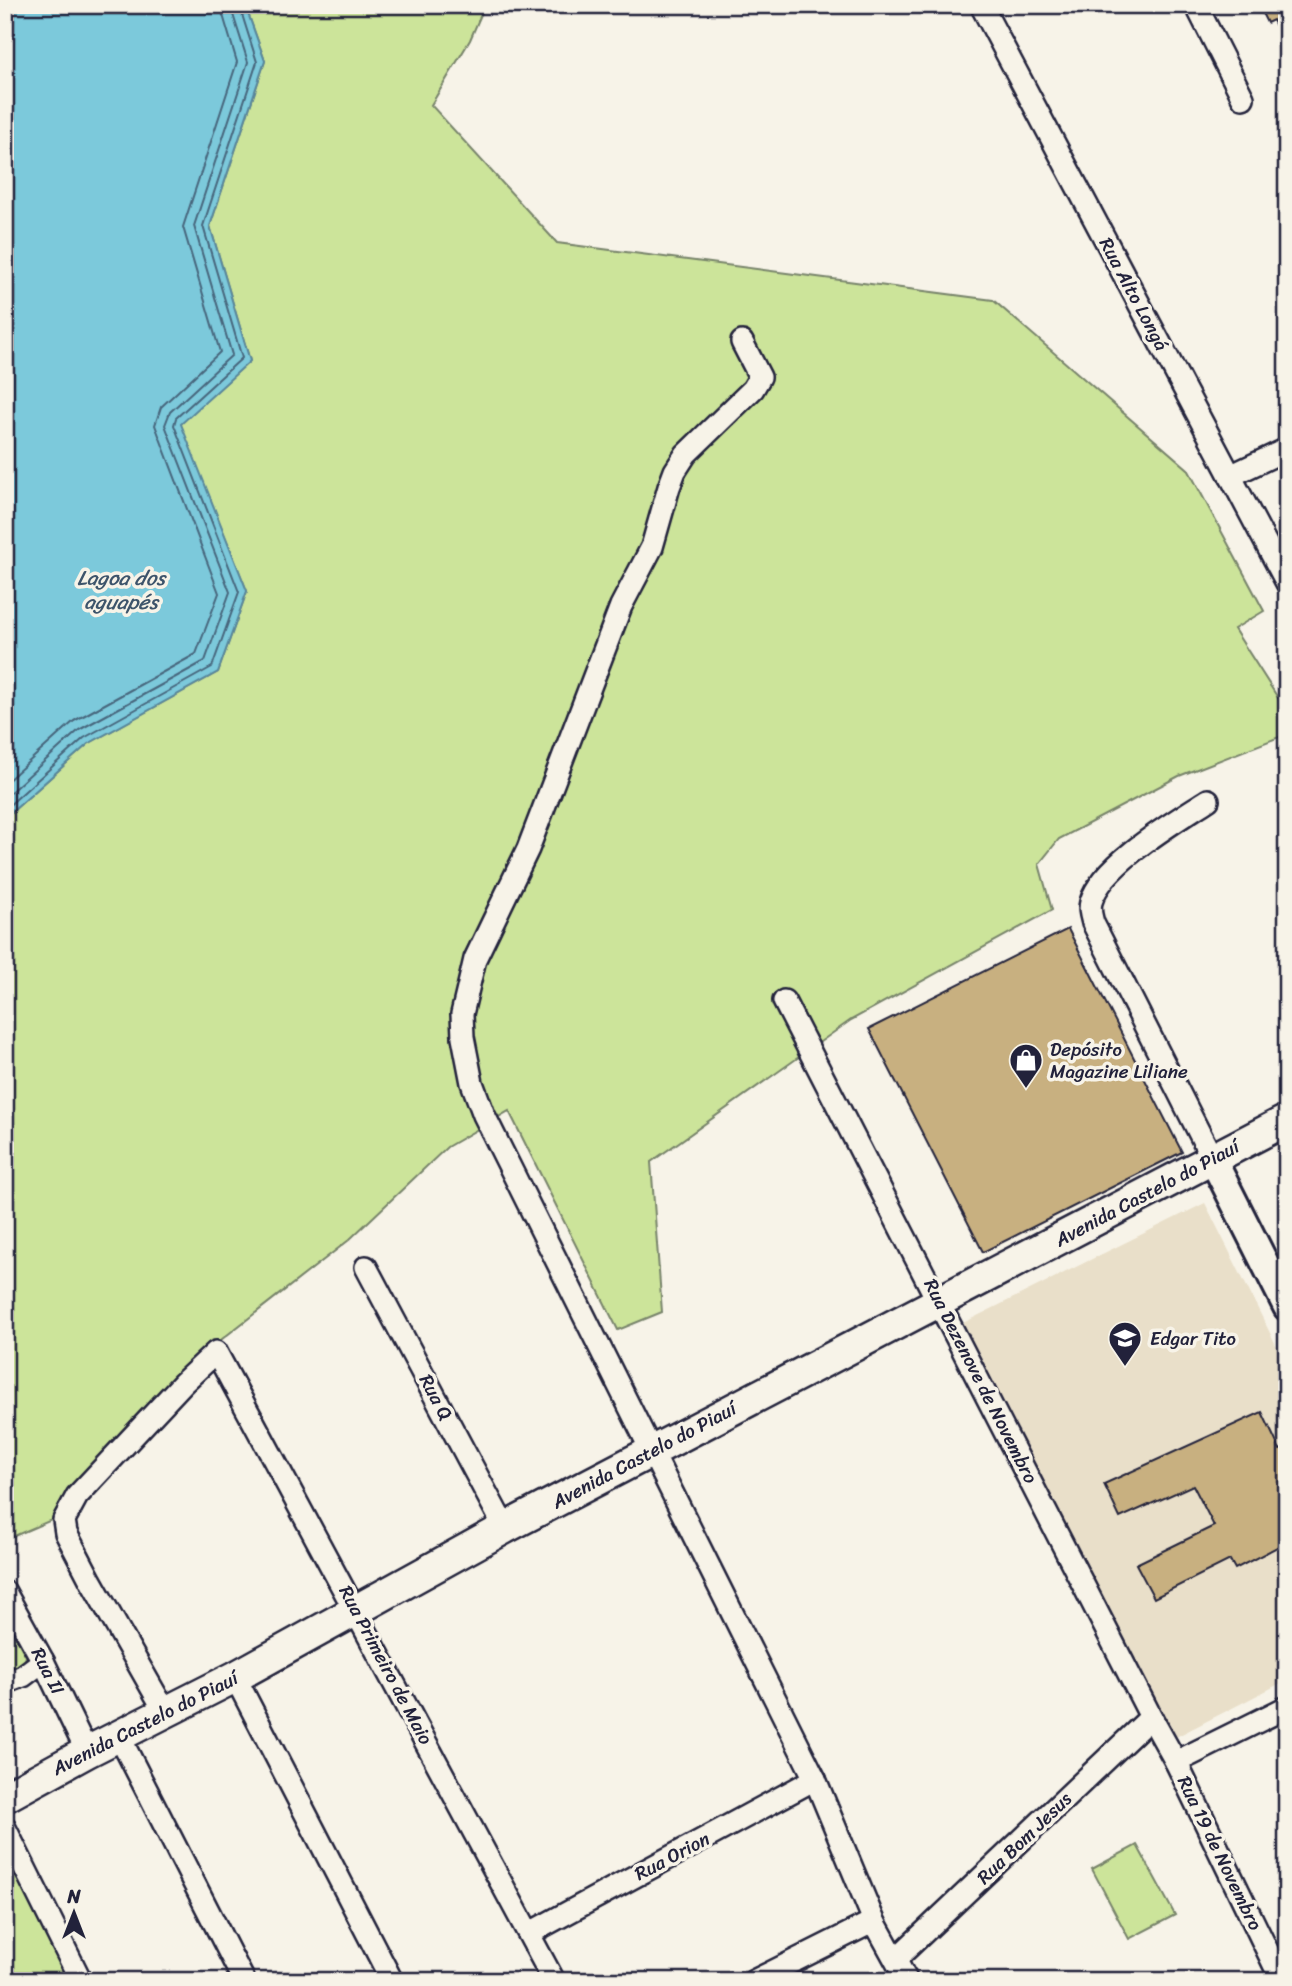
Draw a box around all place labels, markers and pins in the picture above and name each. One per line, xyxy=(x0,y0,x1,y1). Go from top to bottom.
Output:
place label: Depósito Magazine Liliane xyxy=(1050,1033,1188,1088)
shop icon: Depósito Magazine Liliane xyxy=(1007,1041,1045,1090)
school or university icon: Edgar Tito xyxy=(1106,1319,1144,1368)
place label: Edgar Tito xyxy=(1150,1322,1236,1355)

